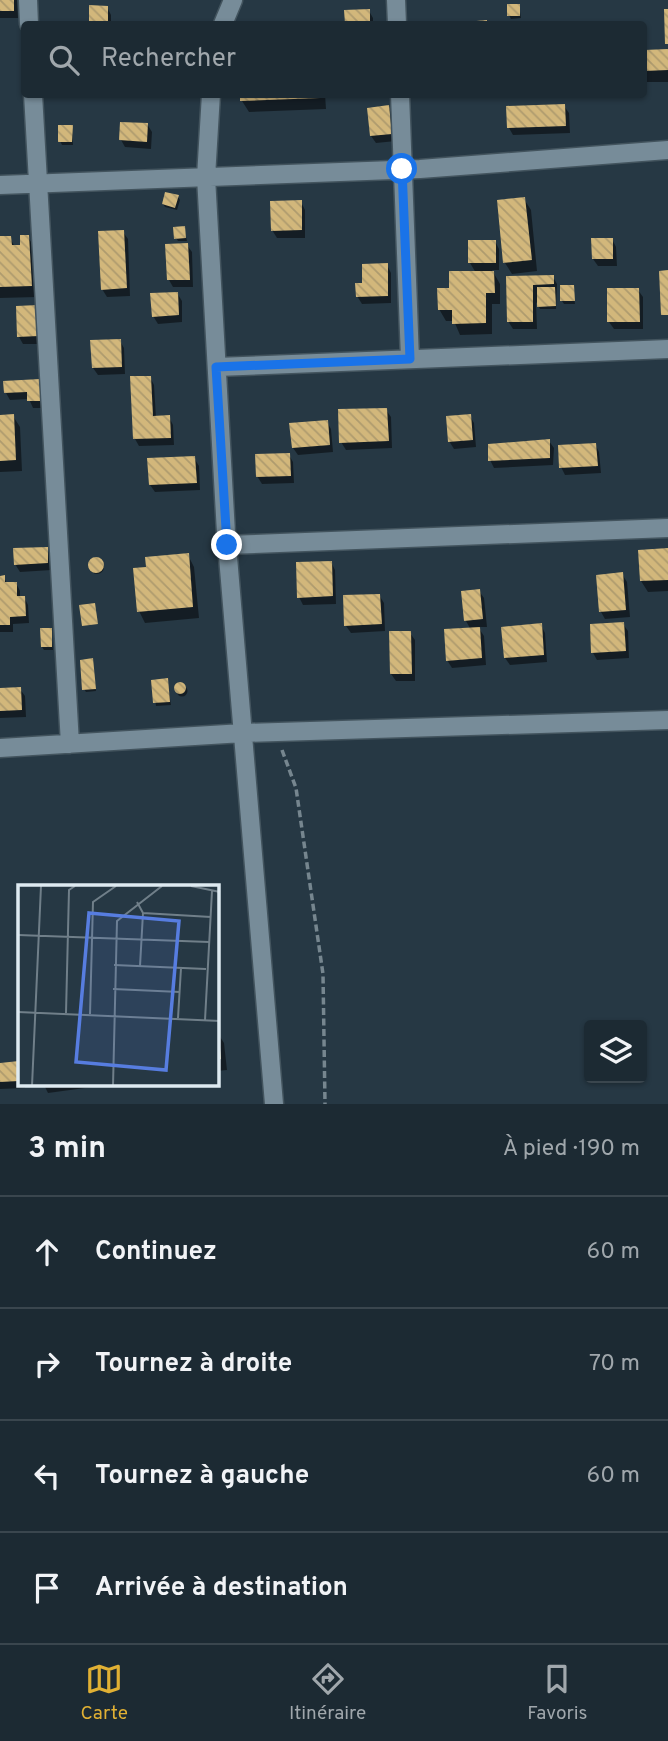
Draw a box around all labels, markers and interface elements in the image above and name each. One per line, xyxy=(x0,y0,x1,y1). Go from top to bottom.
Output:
search box xyxy=(21,21,647,98)
icon: search xyxy=(45,41,83,79)
text: Rechercher xyxy=(101,43,236,76)
route start xyxy=(386,153,417,184)
route end xyxy=(211,529,242,560)
inset map xyxy=(18,885,219,1086)
map controls xyxy=(584,1020,647,1083)
button: layers xyxy=(584,1020,647,1083)
text: 3 min xyxy=(28,1131,106,1168)
text: À pied · 190 m xyxy=(503,1135,640,1164)
icon: ahead xyxy=(28,1233,66,1271)
text: Continuez xyxy=(95,1236,217,1269)
text: 60 m xyxy=(587,1238,640,1267)
icon: right xyxy=(28,1345,66,1383)
text: Tournez à droite xyxy=(95,1348,292,1381)
text: 70 m xyxy=(589,1350,640,1379)
icon: left xyxy=(28,1457,66,1495)
text: Tournez à gauche xyxy=(95,1460,309,1493)
text: 60 m xyxy=(587,1462,640,1491)
icon: arrive xyxy=(28,1569,66,1607)
text: Arrivée à destination xyxy=(95,1572,348,1605)
tab: Carte xyxy=(81,1660,128,1726)
tab: Itinéraire xyxy=(289,1660,366,1726)
tab: Favoris xyxy=(527,1660,587,1726)

